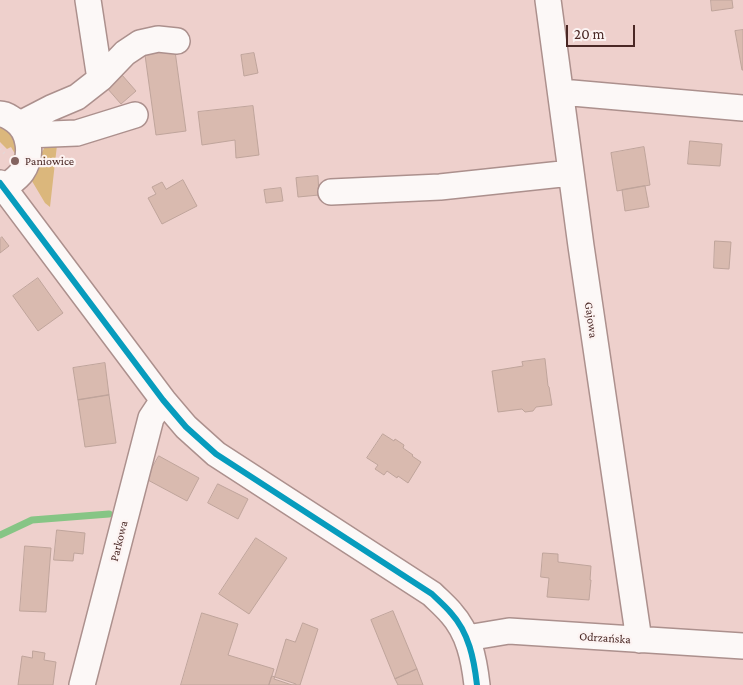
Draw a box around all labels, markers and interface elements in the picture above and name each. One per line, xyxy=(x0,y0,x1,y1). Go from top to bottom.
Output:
scale bar xyxy=(568,15,637,47)
text: 20 m xyxy=(574,26,605,42)
place label: Paniowice xyxy=(25,154,74,168)
marker: Paniowice xyxy=(9,155,21,167)
street label: Gajowa xyxy=(581,301,601,339)
street label: Parkowa xyxy=(107,519,131,563)
street label: Odrzańska xyxy=(579,629,631,647)

